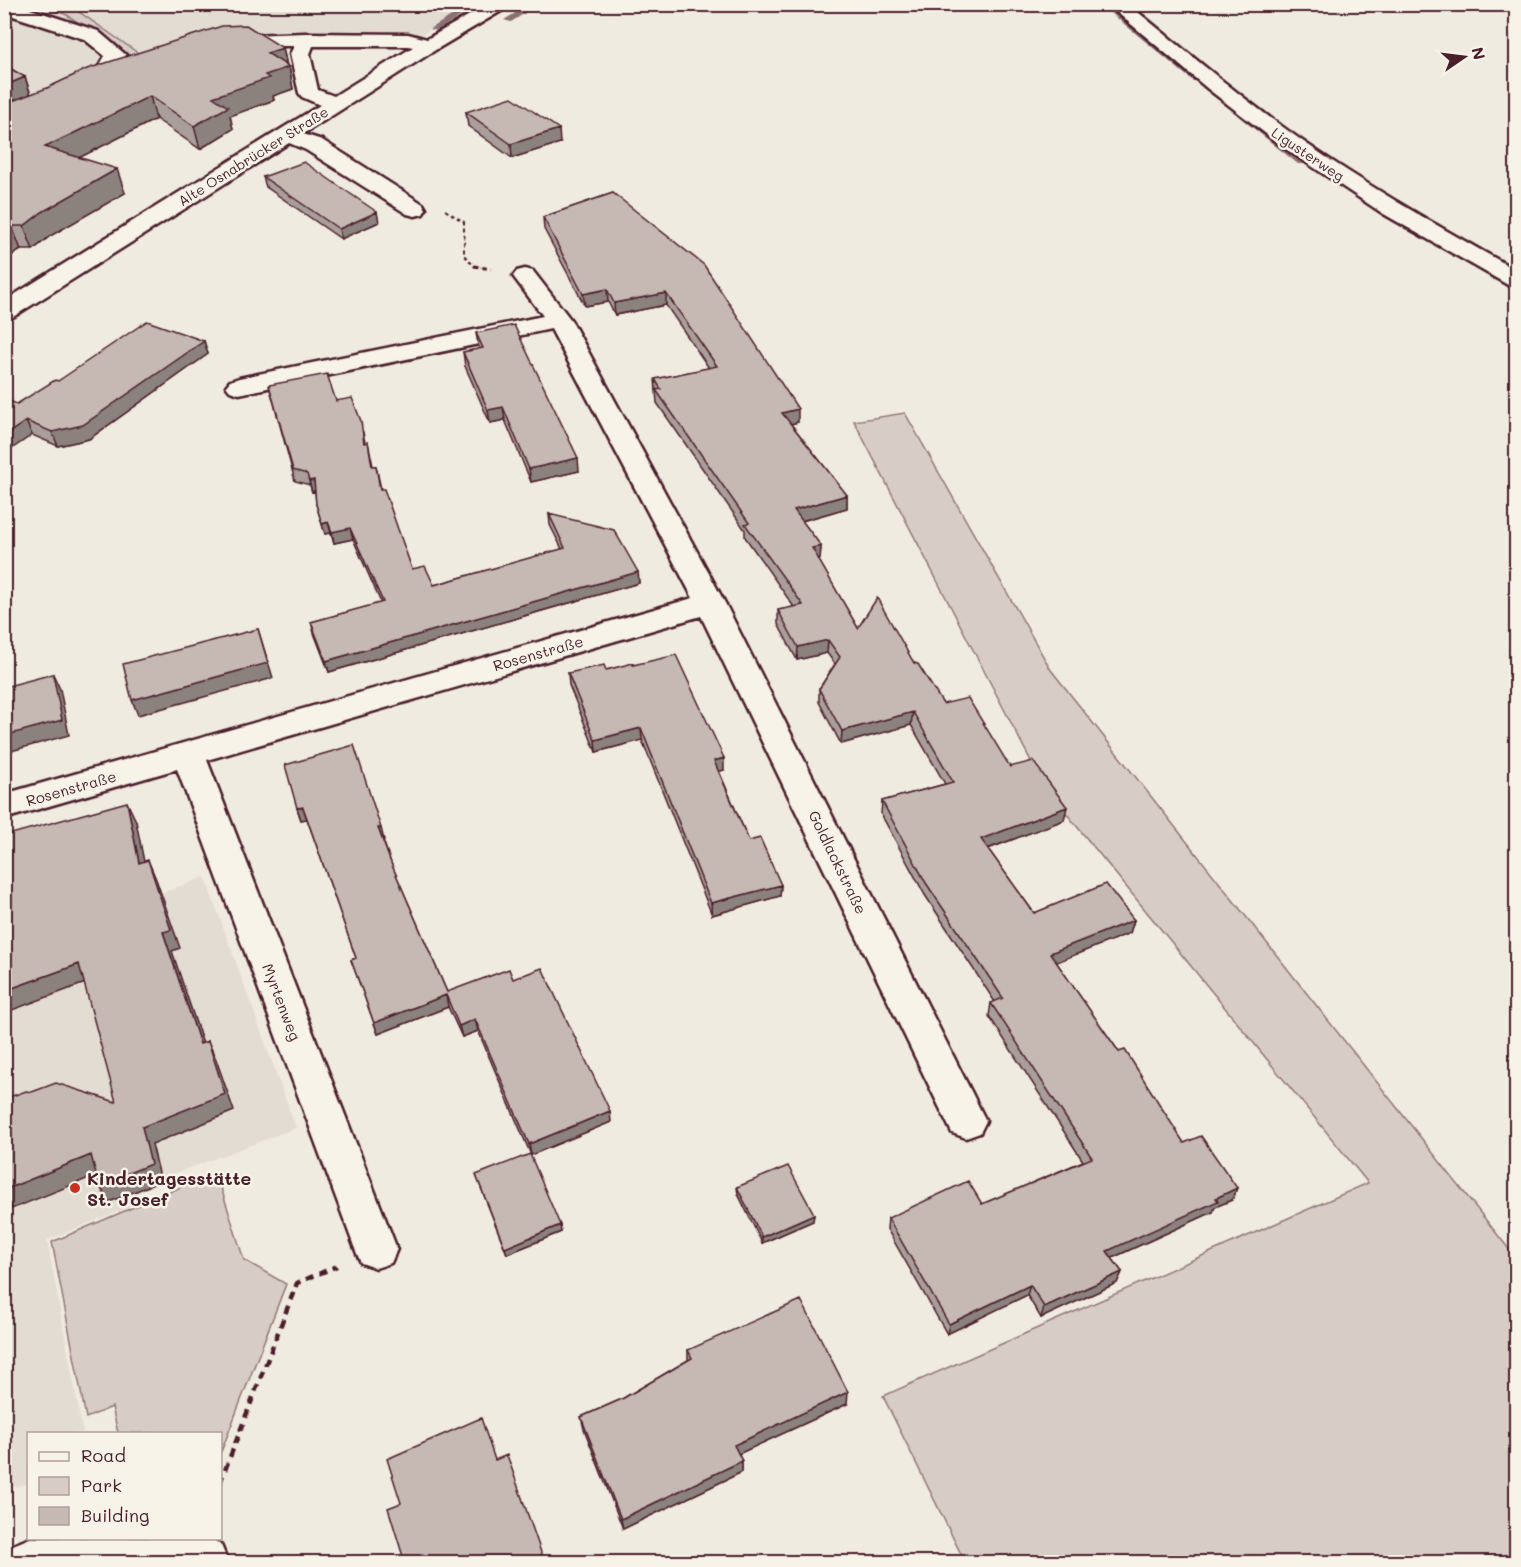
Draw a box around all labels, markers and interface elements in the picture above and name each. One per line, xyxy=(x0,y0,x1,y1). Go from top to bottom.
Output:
north arrow xyxy=(1434,27,1494,87)
text: N xyxy=(1467,45,1491,62)
street label: Alte Osnabrücker Straße xyxy=(174,102,332,210)
street label: Ligusterweg xyxy=(1268,123,1348,185)
street label: Rosenstraße xyxy=(491,631,585,675)
street label: Rosenstraße xyxy=(24,766,118,810)
street label: Goldlackstraße xyxy=(804,807,872,917)
street label: Myrtenweg xyxy=(258,961,306,1044)
place label: Kindertagesstätte St. Josef xyxy=(87,1166,251,1211)
marker: Kindertagesstätte St. Josef xyxy=(68,1181,82,1195)
legend xyxy=(27,1432,222,1540)
text: Road xyxy=(81,1443,126,1467)
text: Park xyxy=(81,1473,122,1497)
text: Building xyxy=(81,1503,149,1527)

